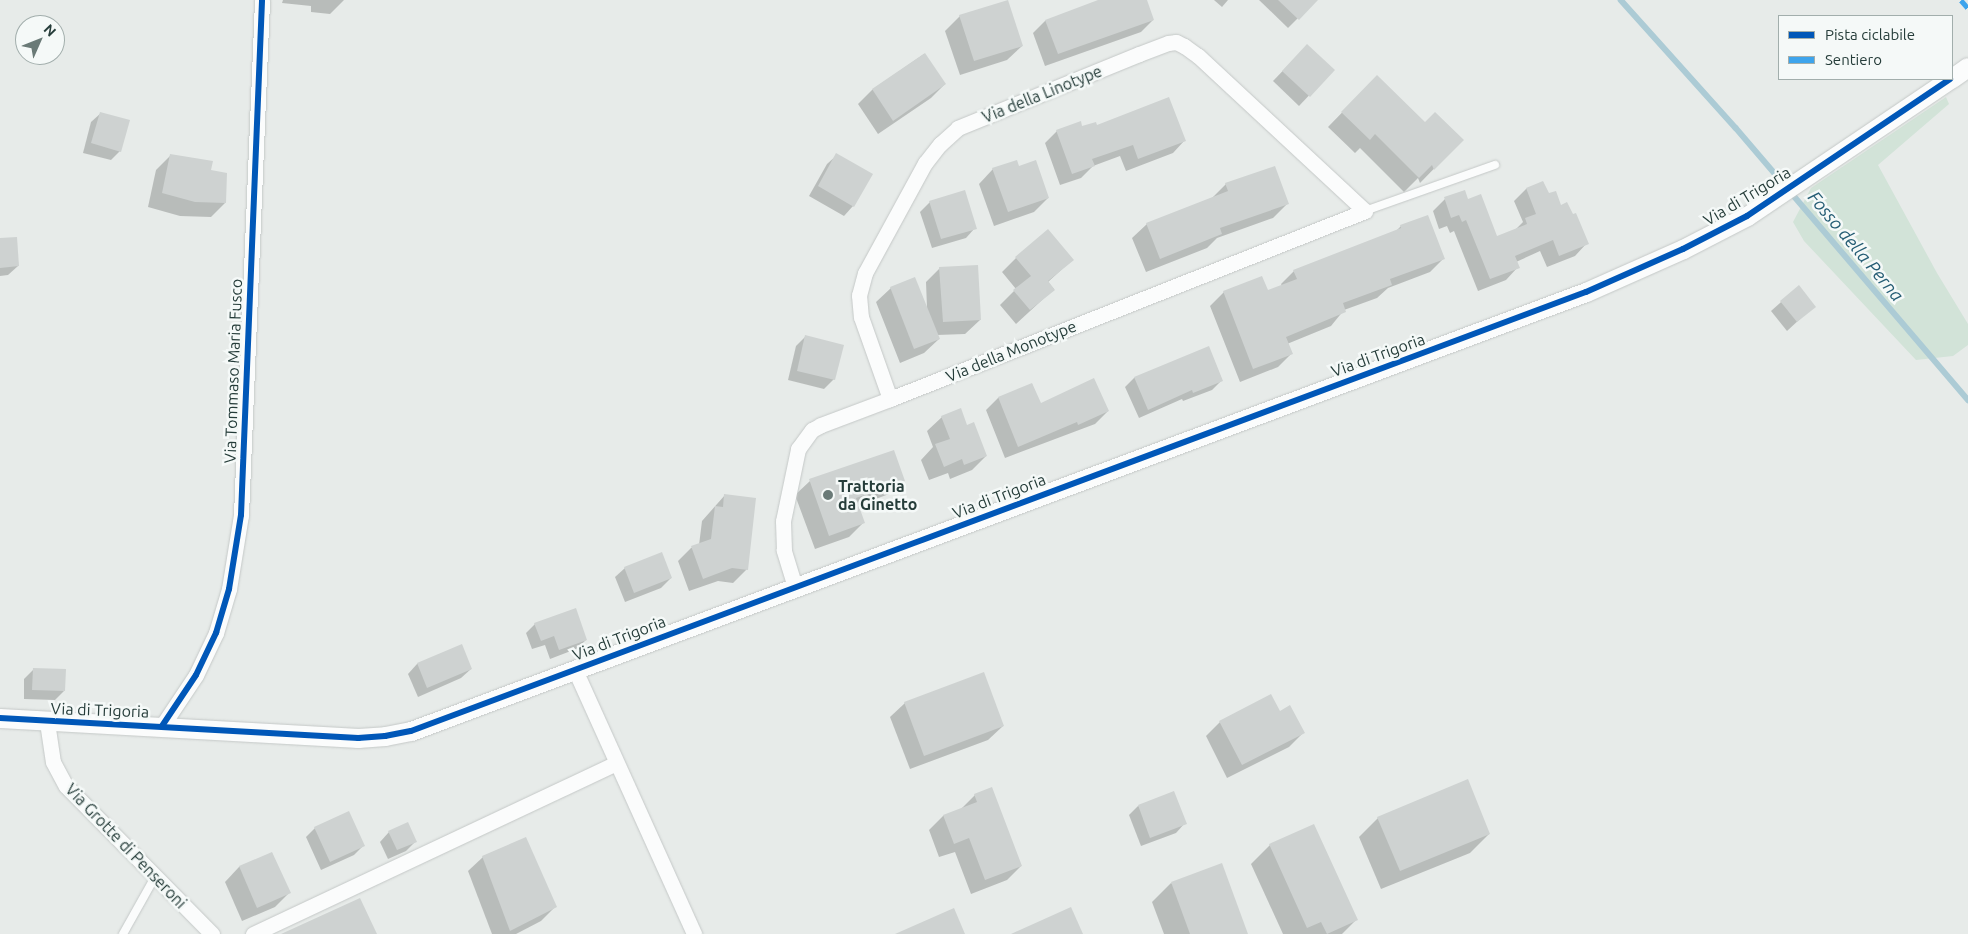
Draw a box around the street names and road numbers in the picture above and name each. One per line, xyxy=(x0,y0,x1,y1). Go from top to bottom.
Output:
street label: Via della Linotype xyxy=(979,61,1105,127)
street label: Via di Trigoria xyxy=(1700,162,1794,230)
street label: Via Tommaso Maria Fusco xyxy=(220,278,246,464)
street label: Via della Monotype xyxy=(943,316,1079,386)
street label: Via di Trigoria xyxy=(1328,329,1428,381)
street label: Via di Trigoria xyxy=(950,469,1048,523)
street label: Via di Trigoria xyxy=(570,611,668,665)
street label: Via di Trigoria xyxy=(50,699,150,721)
street label: Via Grotte di Penseroni xyxy=(61,780,191,912)

